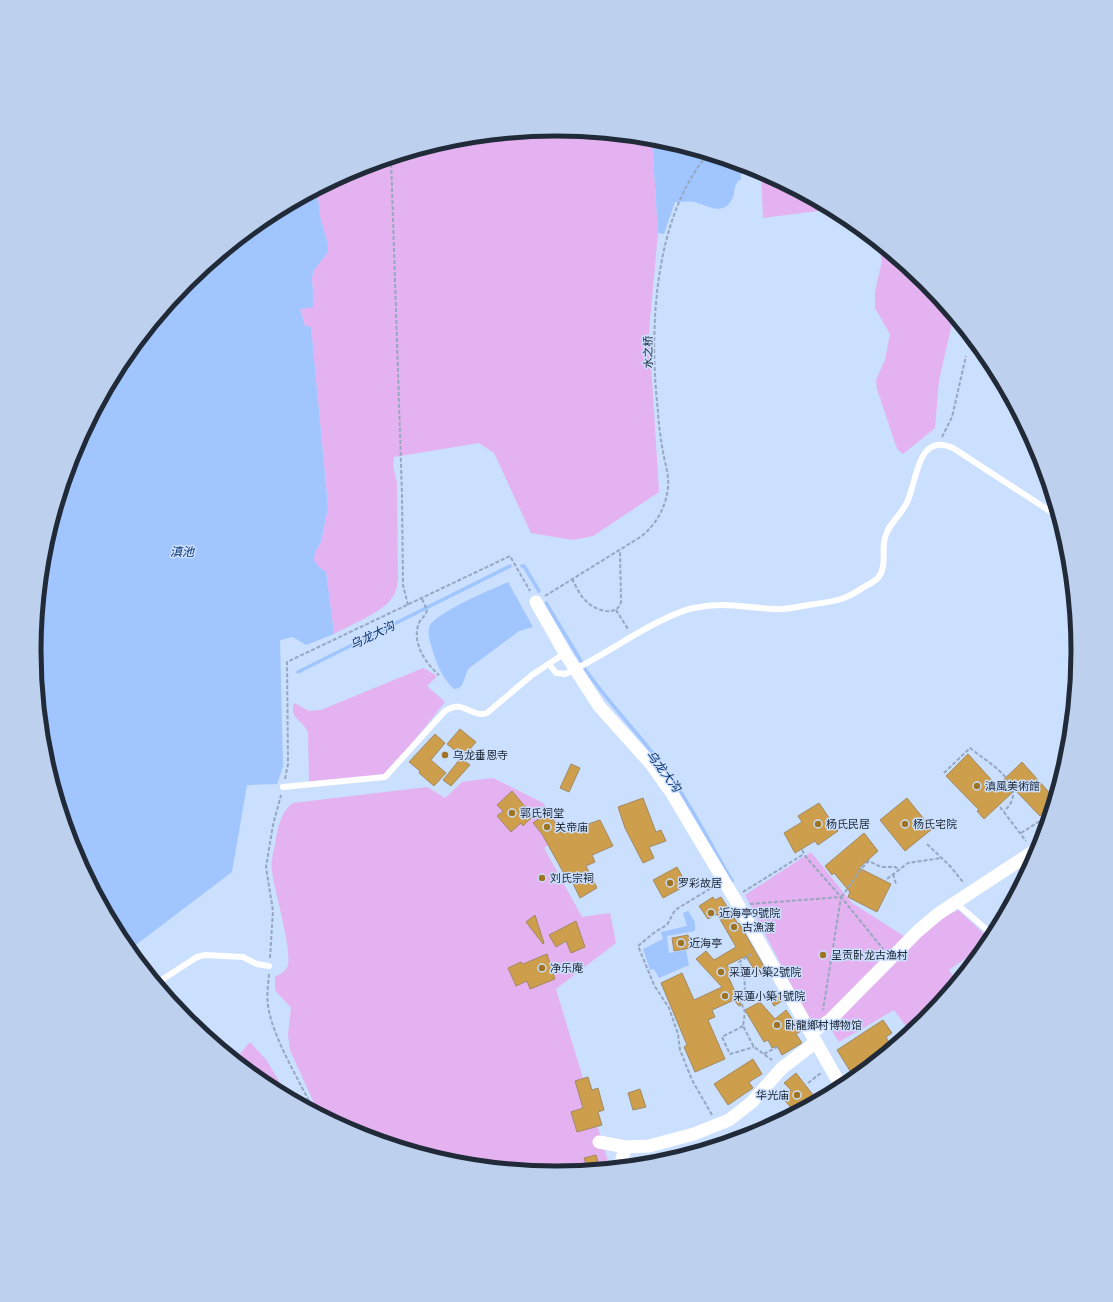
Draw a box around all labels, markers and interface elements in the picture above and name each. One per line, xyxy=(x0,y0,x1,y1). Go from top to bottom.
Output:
street label: 水之桥 xyxy=(642,335,654,369)
water label: 滇池 xyxy=(170,545,195,558)
water label: 乌龙大沟 xyxy=(348,618,398,651)
water label: 乌龙大沟 xyxy=(644,748,685,796)
place label: 乌龙垂恩寺 xyxy=(453,749,508,761)
marker: 乌龙垂恩寺 xyxy=(440,750,450,760)
place label: 滇風美術館 xyxy=(985,780,1040,792)
marker: 滇風美術館 xyxy=(972,781,982,791)
place label: 郭氏祠堂 xyxy=(520,807,564,819)
marker: 郭氏祠堂 xyxy=(507,808,517,818)
place label: 杨氏民居 xyxy=(826,818,870,830)
place label: 杨氏宅院 xyxy=(913,818,957,830)
marker: 杨氏民居 xyxy=(813,819,823,829)
marker: 杨氏宅院 xyxy=(900,819,910,829)
place label: 关帝庙 xyxy=(555,821,588,833)
marker: 关帝庙 xyxy=(542,822,552,832)
place label: 刘氏宗祠 xyxy=(550,872,594,884)
marker: 刘氏宗祠 xyxy=(537,873,547,883)
place label: 罗彩故居 xyxy=(678,877,722,889)
marker: 罗彩故居 xyxy=(665,878,675,888)
place label: 近海亭9號院 xyxy=(719,907,780,919)
marker: 近海亭9號院 xyxy=(706,908,716,918)
place label: 古漁渡 xyxy=(742,921,775,933)
marker: 古漁渡 xyxy=(729,922,739,932)
place label: 近海亭 xyxy=(689,937,722,949)
marker: 近海亭 xyxy=(676,938,686,948)
place label: 呈贡卧龙古渔村 xyxy=(831,949,908,961)
marker: 呈贡卧龙古渔村 xyxy=(818,950,828,960)
place label: 净乐庵 xyxy=(550,962,583,974)
marker: 净乐庵 xyxy=(537,963,547,973)
place label: 采蓮小築2號院 xyxy=(729,966,801,978)
marker: 采蓮小築2號院 xyxy=(716,967,726,977)
place label: 采蓮小築1號院 xyxy=(733,990,805,1002)
marker: 采蓮小築1號院 xyxy=(720,991,730,1001)
place label: 卧龍鄉村博物馆 xyxy=(785,1019,862,1031)
marker: 卧龍鄉村博物馆 xyxy=(772,1020,782,1030)
place label: 华光庙 xyxy=(756,1089,789,1101)
marker: 华光庙 xyxy=(792,1090,802,1100)

